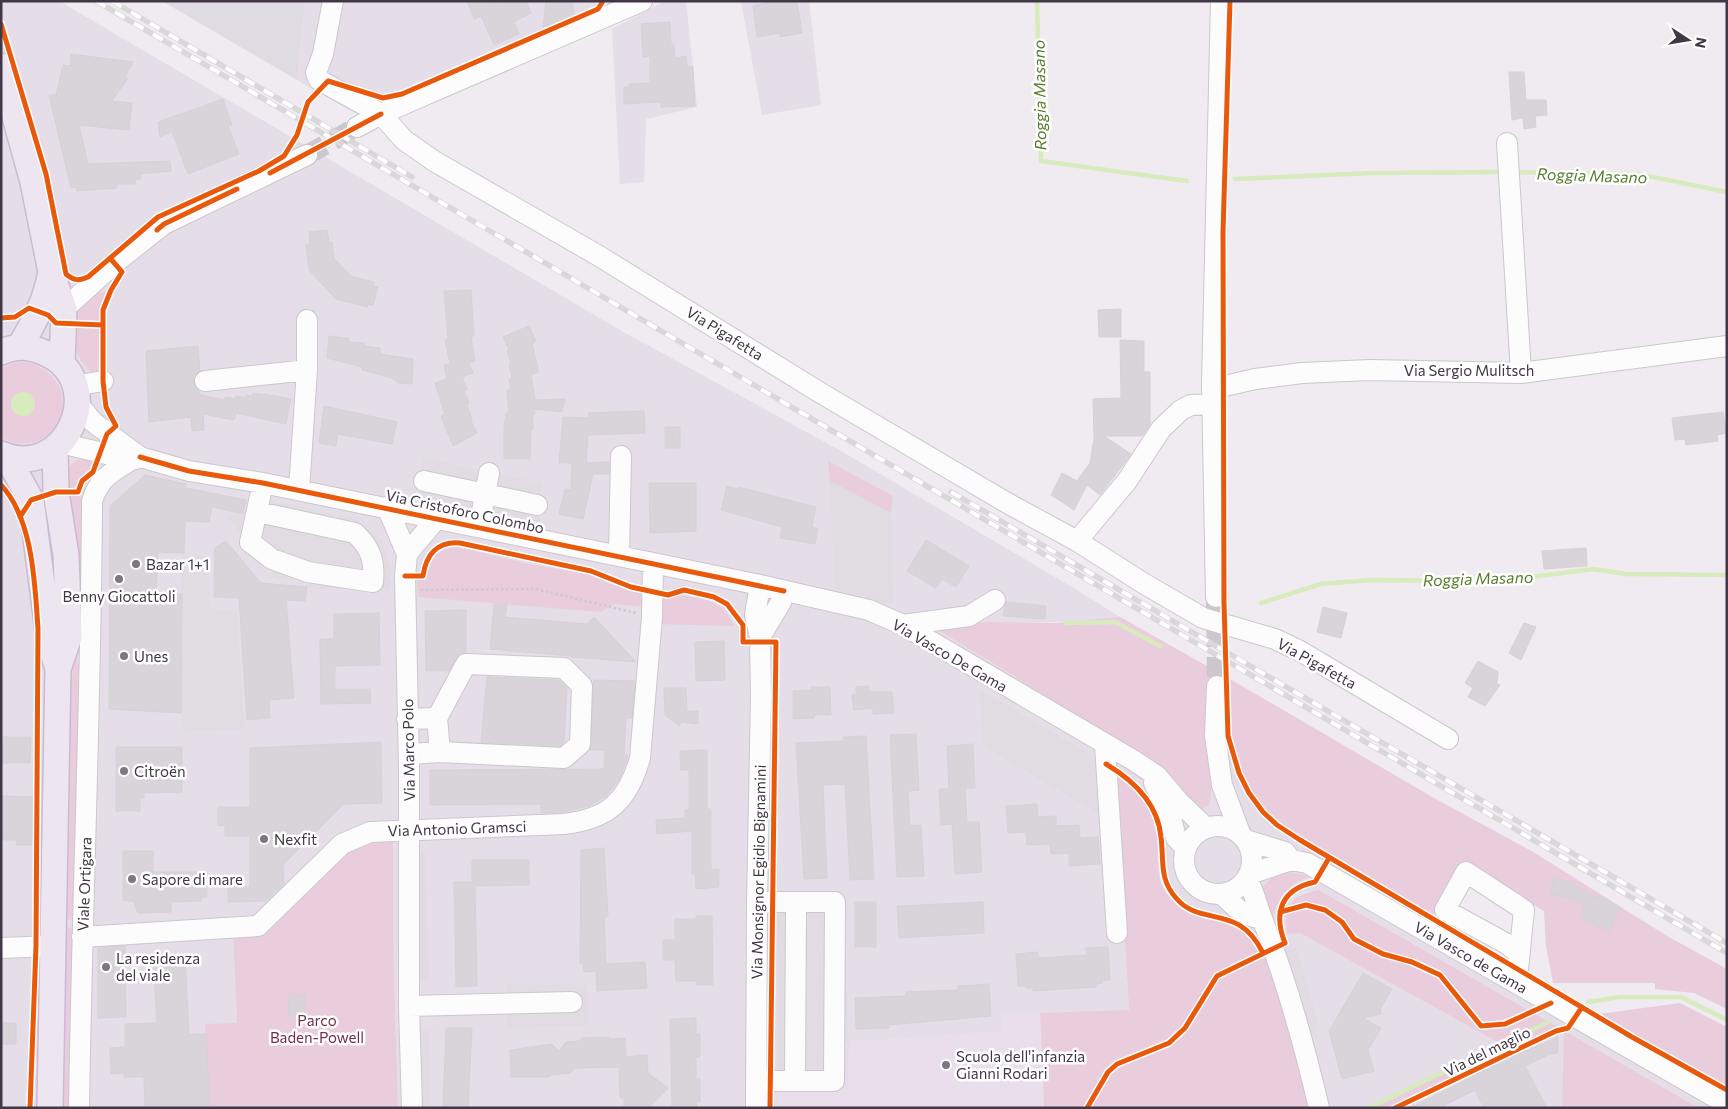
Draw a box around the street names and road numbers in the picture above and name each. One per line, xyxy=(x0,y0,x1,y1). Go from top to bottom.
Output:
street label: Via Pigafetta xyxy=(683,302,767,364)
street label: Via Sergio Mulitsch xyxy=(1404,361,1534,379)
street label: Via Cristoforo Colombo xyxy=(384,485,546,537)
street label: Via Vasco De Gama xyxy=(889,615,1011,695)
street label: Via Pigafetta xyxy=(1274,634,1360,692)
street label: Via Marco Polo xyxy=(398,698,418,802)
street label: Via Monsignor Egidio Bignamini xyxy=(747,764,769,980)
street label: Via Antonio Gramsci xyxy=(387,817,527,839)
street label: Viale Ortigara xyxy=(73,837,95,931)
street label: Via Vasco de Gama xyxy=(1411,917,1531,997)
street label: Via del maglio xyxy=(1441,1022,1533,1080)

